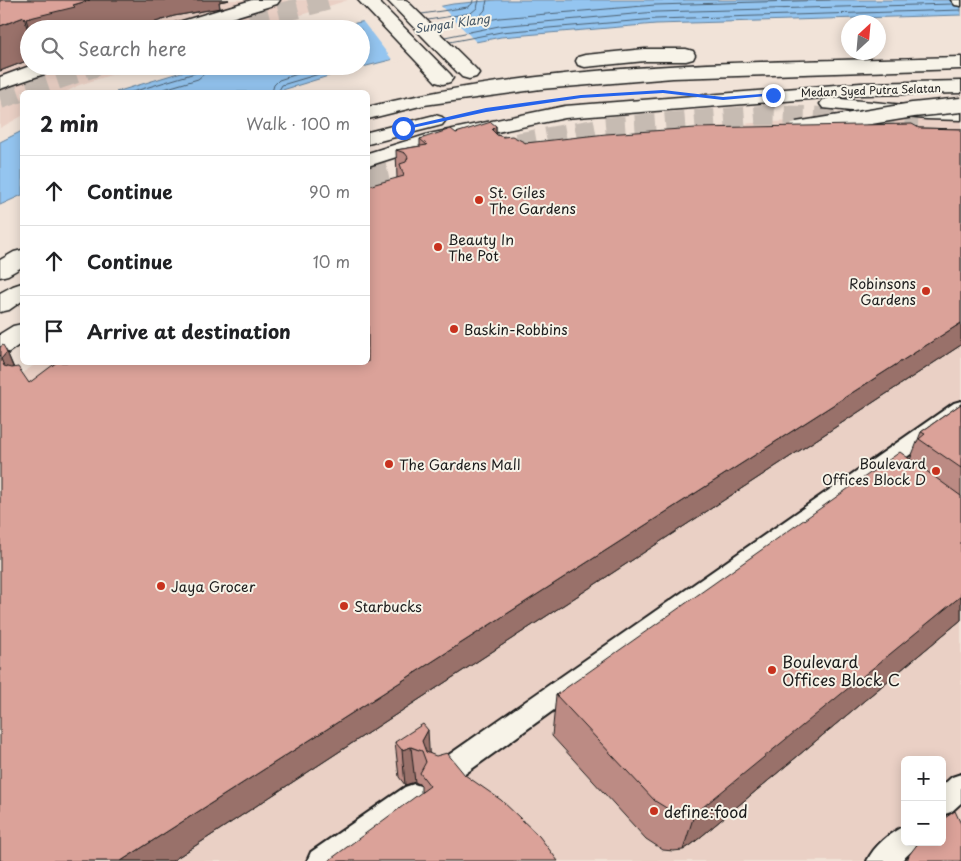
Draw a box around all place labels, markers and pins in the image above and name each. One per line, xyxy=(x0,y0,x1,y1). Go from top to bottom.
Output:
place label: St. Giles The Gardens xyxy=(489,182,576,219)
marker: St. Giles The Gardens xyxy=(473,194,485,206)
place label: Beauty In The Pot xyxy=(448,229,514,266)
marker: Beauty In The Pot xyxy=(432,241,444,253)
place label: Robinsons Gardens xyxy=(849,273,916,310)
marker: Robinsons Gardens xyxy=(920,285,932,297)
place label: Baskin-Robbins xyxy=(464,319,568,340)
marker: Baskin-Robbins xyxy=(448,323,460,335)
place label: Boulevard Offices Block D xyxy=(822,453,926,490)
place label: The Gardens Mall xyxy=(399,454,520,475)
marker: The Gardens Mall xyxy=(383,458,395,470)
marker: Boulevard Offices Block D xyxy=(930,465,942,477)
place label: Jaya Grocer xyxy=(171,576,256,597)
marker: Jaya Grocer xyxy=(155,580,167,592)
place label: Starbucks xyxy=(354,596,422,617)
marker: Starbucks xyxy=(338,600,350,612)
place label: Boulevard Offices Block C xyxy=(782,649,900,691)
marker: Boulevard Offices Block C xyxy=(766,664,778,676)
place label: define:food xyxy=(664,799,748,823)
marker: define:food xyxy=(648,805,660,817)

